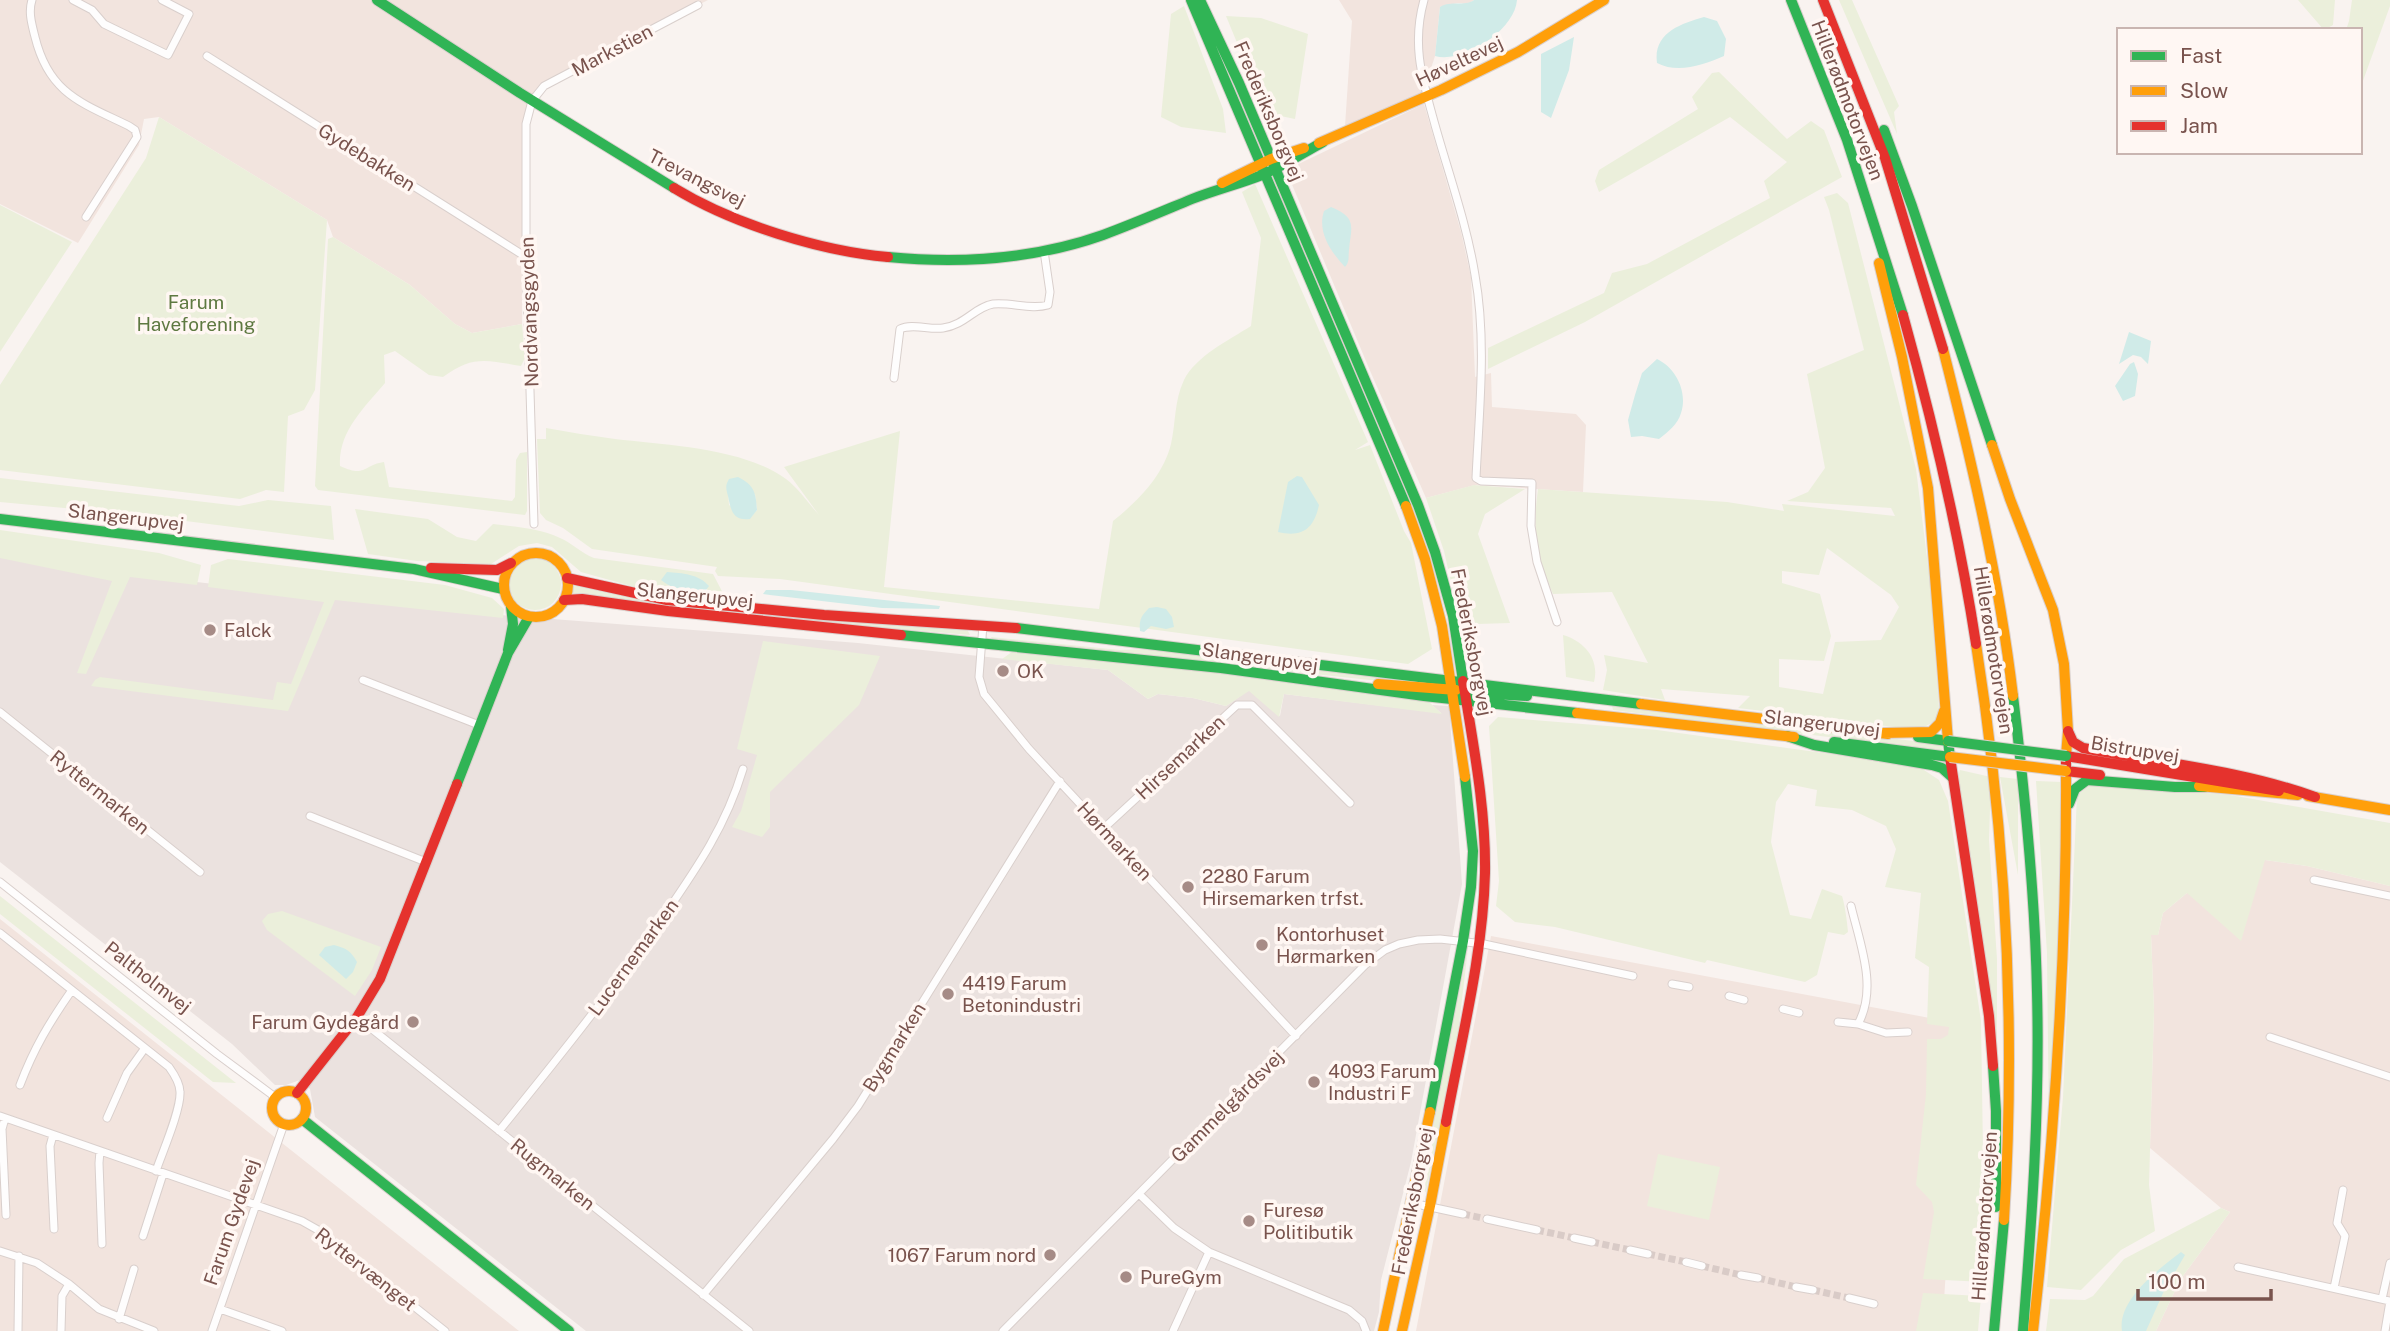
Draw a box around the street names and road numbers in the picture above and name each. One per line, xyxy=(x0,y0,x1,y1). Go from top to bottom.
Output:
street label: Hillerødmotorvejen xyxy=(1807,17,1889,183)
street label: Markstien xyxy=(568,20,656,80)
street label: Høveltevej xyxy=(1412,31,1506,91)
street label: Frederiksborgvej xyxy=(1230,38,1308,184)
street label: Gydebakken xyxy=(314,118,420,196)
street label: Trevangsvej xyxy=(645,144,749,212)
street label: Nordvangsgyden xyxy=(515,237,543,387)
street label: Slangerupvej xyxy=(67,499,185,535)
street label: Hillerødmotorvejen xyxy=(1970,564,2018,736)
street label: Frederiksborgvej xyxy=(1447,566,1497,718)
street label: Slangerupvej xyxy=(636,578,754,612)
street label: Slangerupvej xyxy=(1201,638,1319,676)
street label: Slangerupvej xyxy=(1763,705,1881,741)
street label: Hirsemarken xyxy=(1131,710,1229,804)
street label: Bistrupvej xyxy=(2089,731,2181,767)
street label: Ryttermarken xyxy=(46,745,154,839)
street label: Hørmarken xyxy=(1073,797,1157,885)
street label: Lucernemarken xyxy=(583,895,683,1019)
street label: Paltholmvej xyxy=(100,936,196,1018)
street label: Bygmarken xyxy=(858,998,930,1096)
street label: Gammelgårdsvej xyxy=(1166,1045,1288,1167)
street label: Frederiksborgvej xyxy=(1387,1125,1437,1277)
street label: Hillerødmotorvejen xyxy=(1967,1130,2001,1302)
street label: Rugmarken xyxy=(507,1133,599,1215)
street label: Farum Gydevej xyxy=(199,1156,263,1288)
street label: Ryttervænget xyxy=(311,1223,421,1315)

